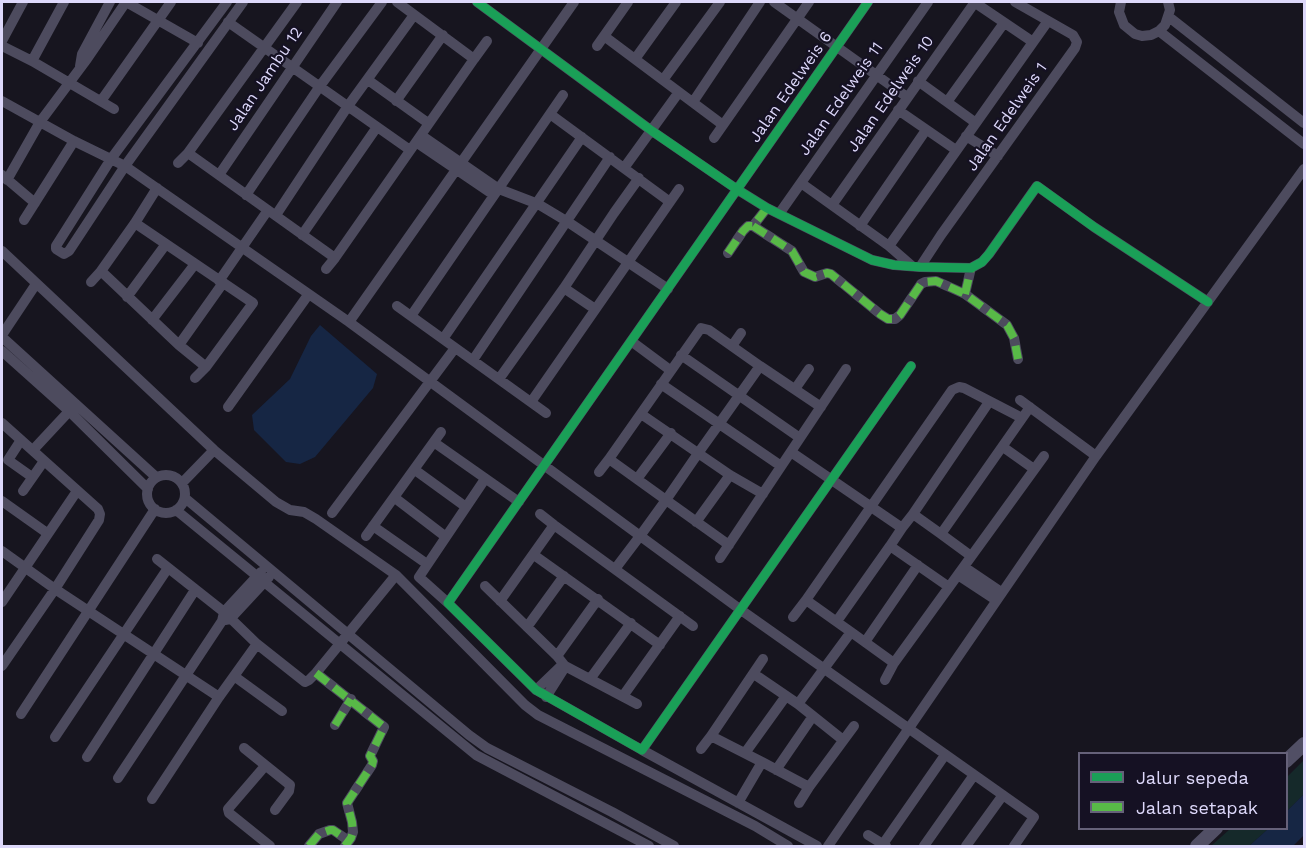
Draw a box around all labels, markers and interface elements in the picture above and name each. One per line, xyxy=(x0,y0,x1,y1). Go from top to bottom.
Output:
street label: Jalan Jambu 12 xyxy=(223,23,307,135)
street label: Jalan Edelweis 6 xyxy=(746,28,836,146)
street label: Jalan Edelweis 10 xyxy=(844,32,938,156)
street label: Jalan Edelweis 11 xyxy=(795,39,887,159)
street label: Jalan Edelweis 1 xyxy=(963,59,1051,175)
legend xyxy=(1078,752,1288,830)
text: Jalur sepeda xyxy=(1136,767,1249,788)
text: Jalan setapak xyxy=(1136,797,1258,818)

